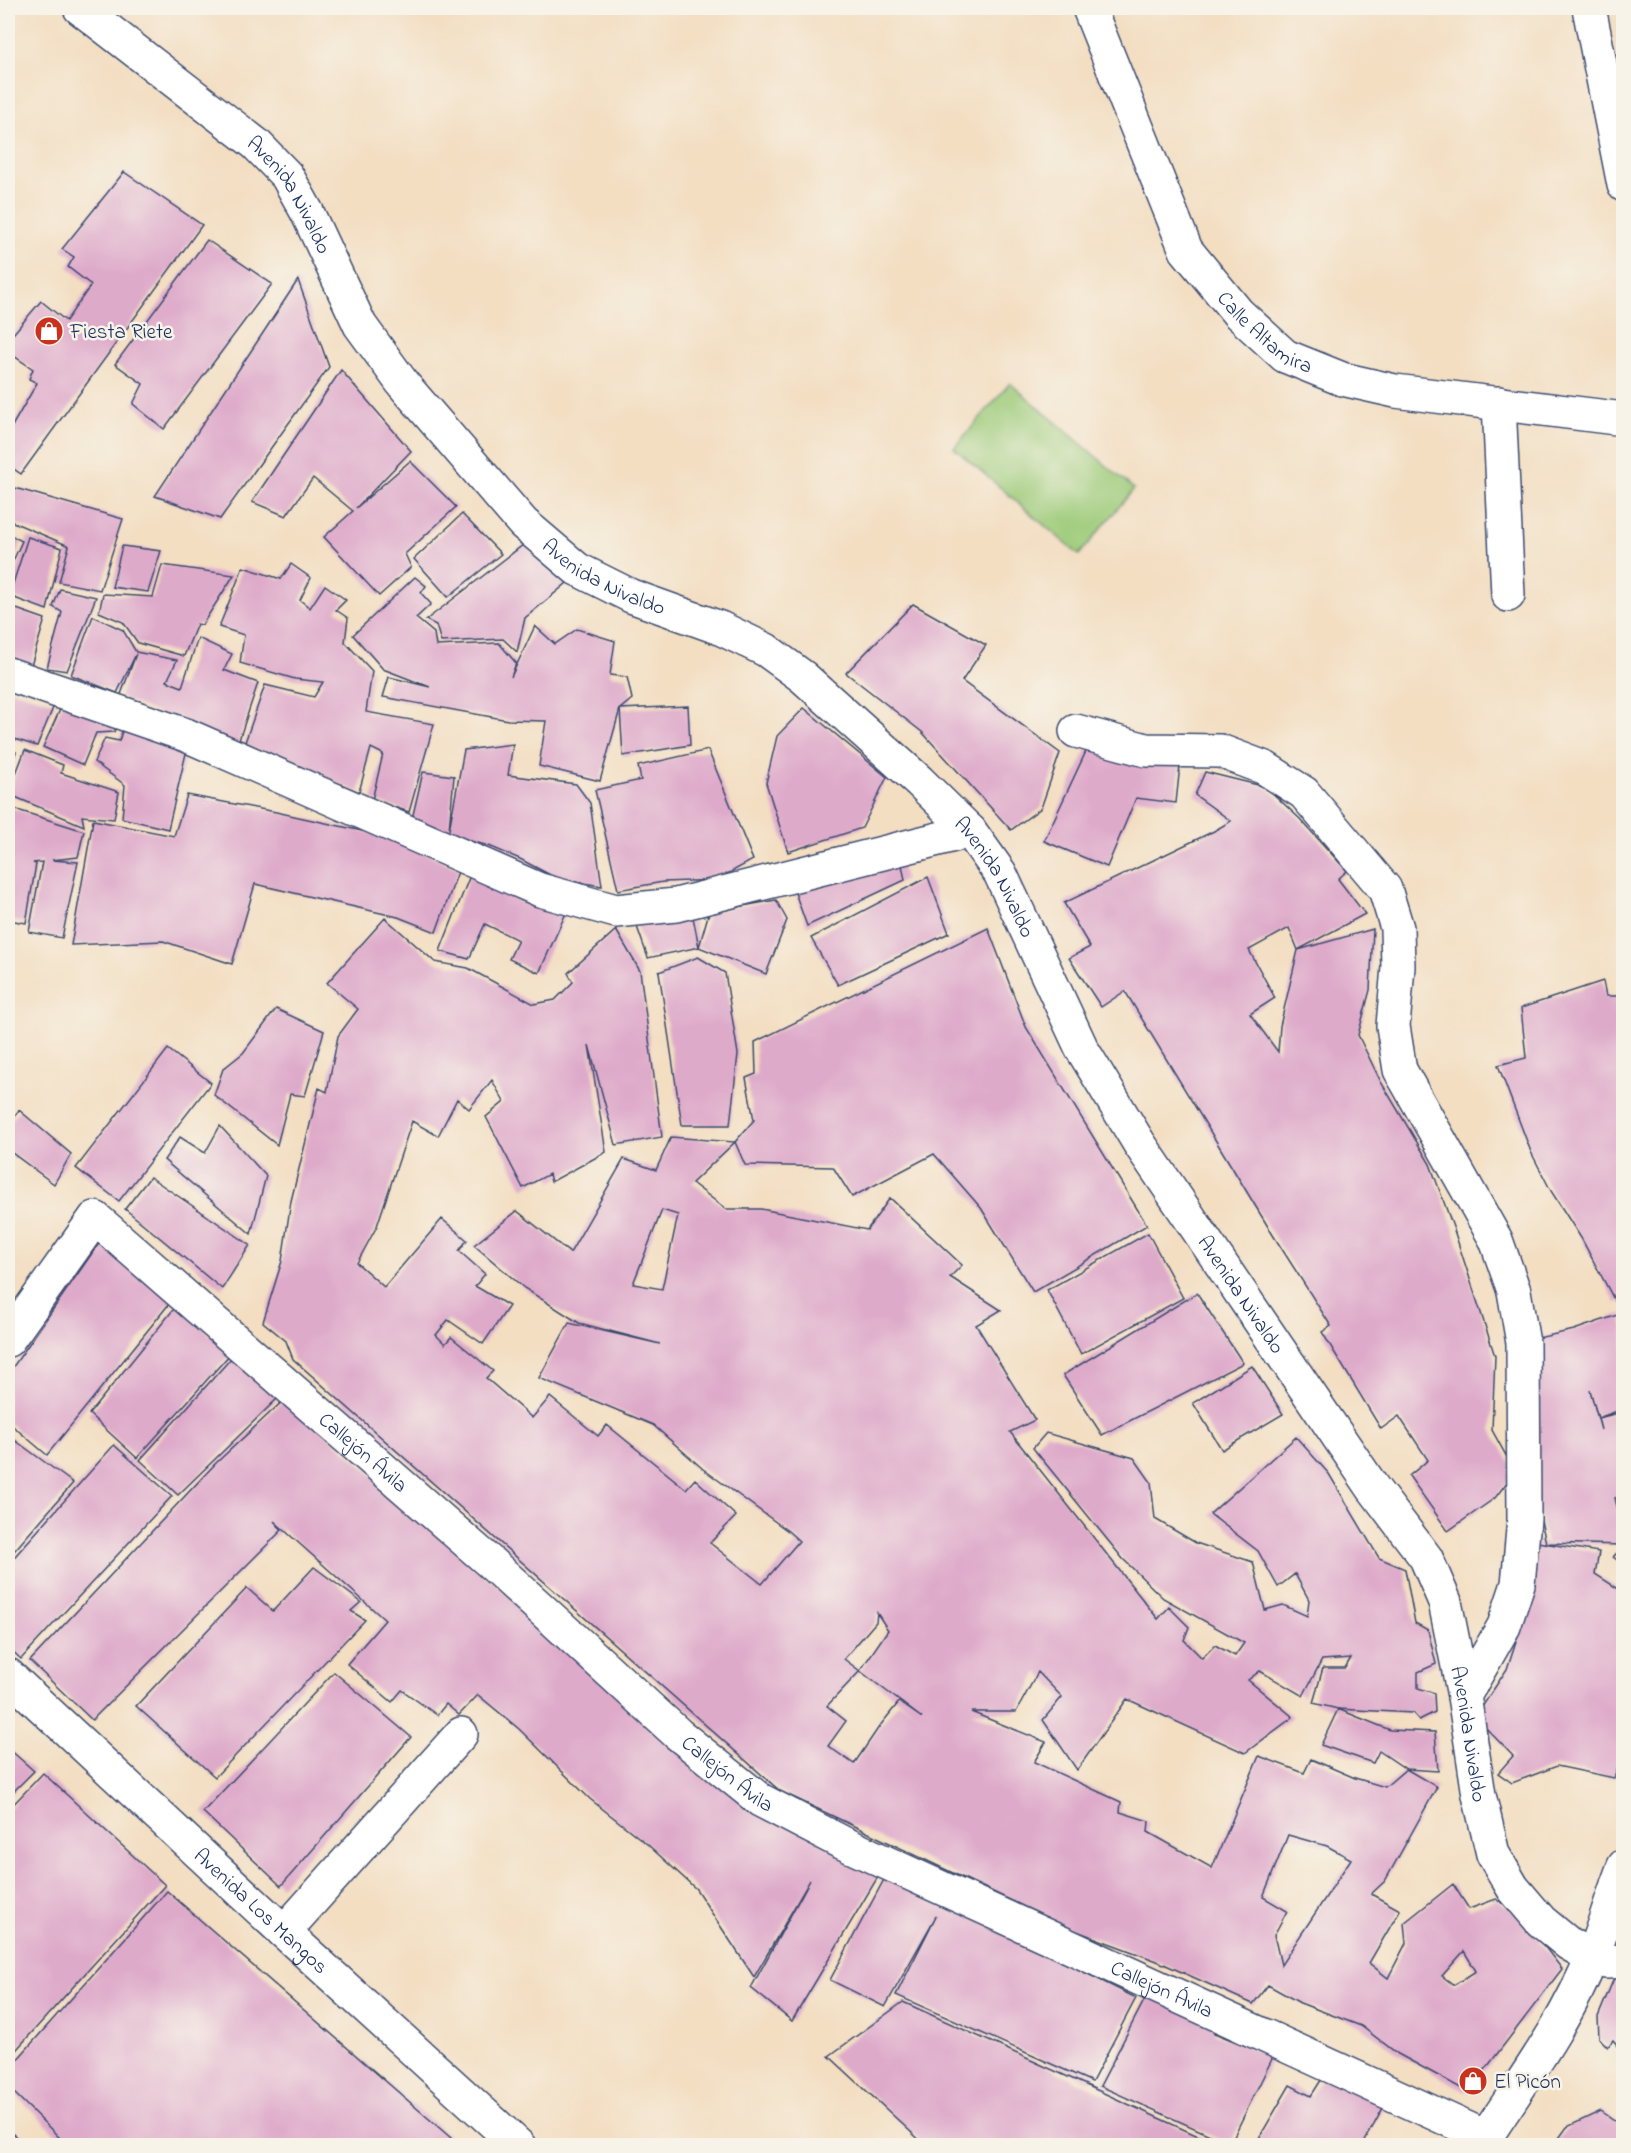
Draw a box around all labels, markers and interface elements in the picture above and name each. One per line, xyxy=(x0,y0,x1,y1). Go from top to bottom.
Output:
street label: Avenida Nivaldo xyxy=(240,129,338,260)
street label: Calle Altamira xyxy=(1209,285,1316,382)
shop icon: Fiesta Riete xyxy=(33,315,65,347)
place label: Fiesta Riete xyxy=(69,318,173,348)
street label: Avenida Nivaldo xyxy=(535,532,669,624)
street label: Avenida Nivaldo xyxy=(947,810,1041,943)
street label: Avenida Nivaldo xyxy=(1189,1230,1291,1361)
street label: Callejón Ávila xyxy=(311,1406,413,1501)
street label: Avenida Nivaldo xyxy=(1441,1664,1493,1806)
street label: Callejón Ávila xyxy=(674,1729,778,1821)
street label: Avenida Los Mangos xyxy=(186,1842,334,1982)
street label: Callejón Ávila xyxy=(1105,1954,1217,2027)
shop icon: El Picón xyxy=(1457,2065,1489,2097)
place label: El Picón xyxy=(1494,2068,1561,2098)

